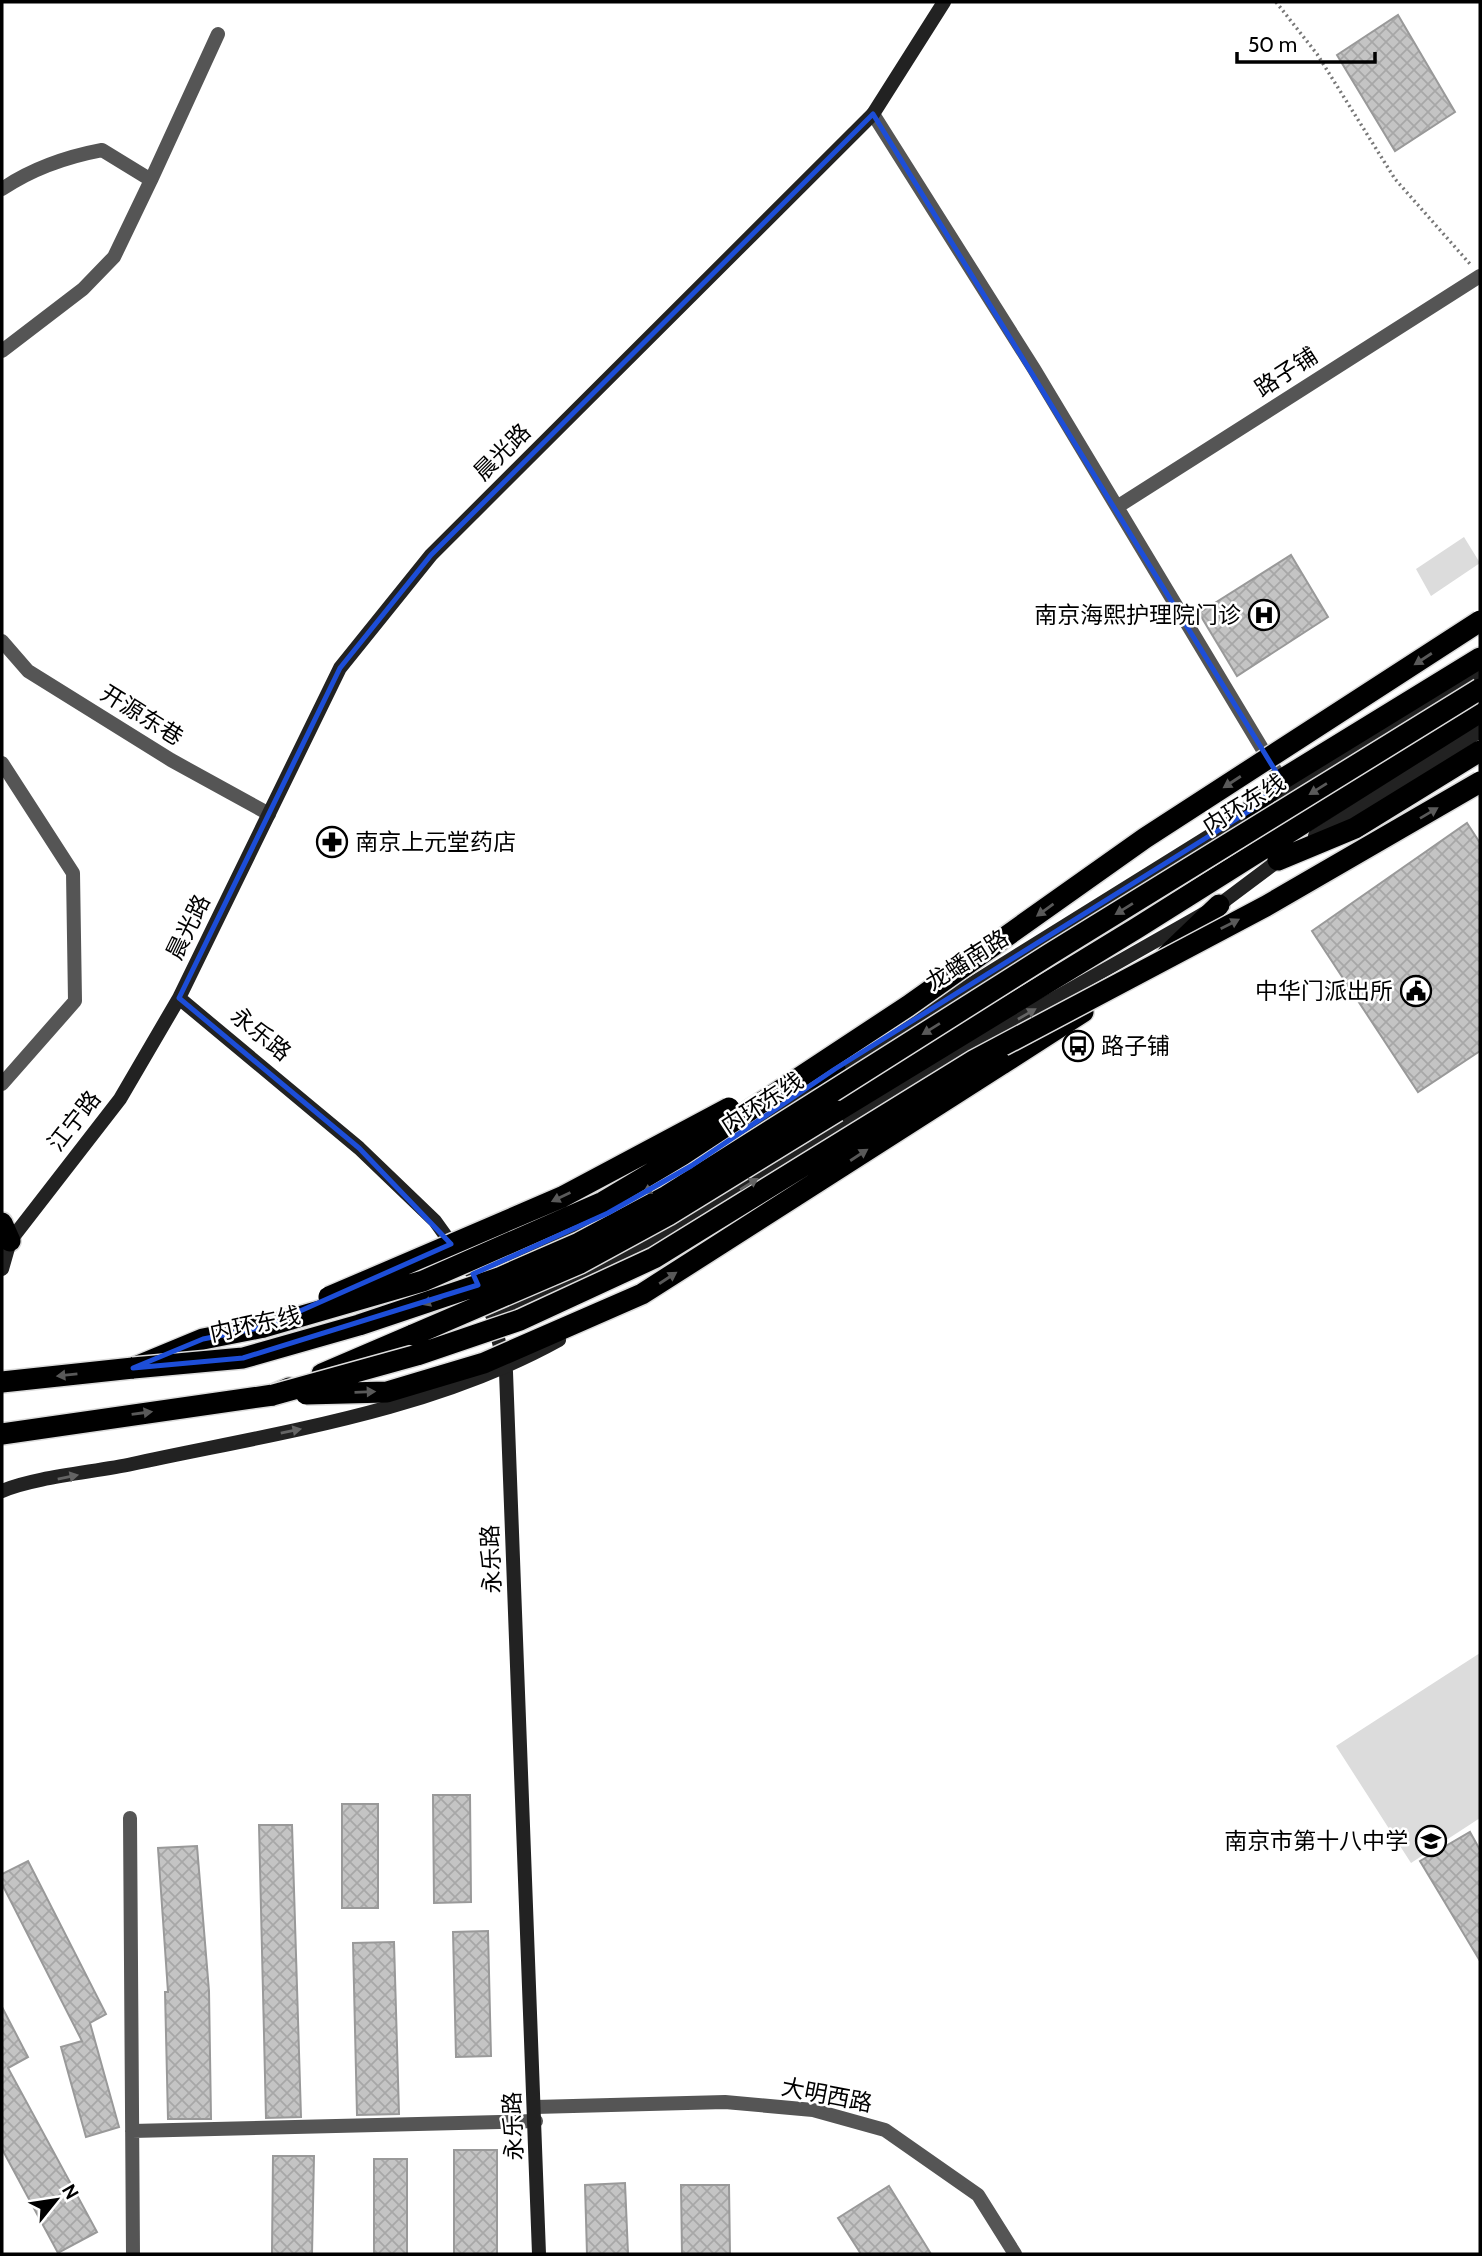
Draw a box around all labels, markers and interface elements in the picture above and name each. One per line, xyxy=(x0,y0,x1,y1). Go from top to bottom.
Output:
scale bar xyxy=(1237,21,1375,65)
text: 50 m xyxy=(1248,32,1297,57)
street label: 路子铺 xyxy=(1249,341,1323,403)
street label: 晨光路 xyxy=(468,418,536,486)
hospital icon: 南京海熙护理院门诊 xyxy=(1247,598,1281,632)
place label: 南京海熙护理院门诊 xyxy=(1034,601,1241,629)
one-way arrow xyxy=(1414,652,1433,665)
street label: 开源东巷 xyxy=(96,679,188,751)
street label: 内环东线 xyxy=(1198,768,1290,840)
one-way arrow xyxy=(1223,775,1242,788)
one-way arrow xyxy=(1308,783,1327,796)
one-way arrow xyxy=(1419,806,1438,819)
pharmacy icon: 南京上元堂药店 xyxy=(315,825,349,859)
place label: 南京上元堂药店 xyxy=(355,828,516,856)
street label: 晨光路 xyxy=(160,890,216,964)
one-way arrow xyxy=(1115,902,1134,915)
one-way arrow xyxy=(1036,903,1054,917)
one-way arrow xyxy=(1221,919,1241,931)
street label: 龙蟠南路 xyxy=(921,924,1013,996)
public building icon: 中华门派出所 xyxy=(1399,974,1433,1008)
place label: 中华门派出所 xyxy=(1255,977,1393,1005)
street label: 永乐路 xyxy=(225,1001,297,1067)
one-way arrow xyxy=(1017,1008,1036,1020)
one-way arrow xyxy=(921,1022,940,1035)
bus stop icon: 路子铺 xyxy=(1061,1029,1095,1063)
place label: 路子铺 xyxy=(1101,1032,1170,1060)
street label: 内环东线 xyxy=(716,1066,808,1140)
street label: 江宁路 xyxy=(42,1085,106,1157)
one-way arrow xyxy=(850,1149,869,1162)
one-way arrow xyxy=(739,1177,758,1190)
one-way arrow xyxy=(643,1182,662,1194)
one-way arrow xyxy=(551,1192,571,1203)
one-way arrow xyxy=(658,1271,677,1284)
one-way arrow xyxy=(421,1296,442,1307)
street label: 内环东线 xyxy=(207,1301,303,1347)
one-way arrow xyxy=(56,1369,78,1380)
one-way arrow xyxy=(354,1387,376,1398)
one-way arrow xyxy=(131,1408,153,1419)
one-way arrow xyxy=(280,1425,302,1436)
one-way arrow xyxy=(57,1471,79,1482)
street label: 永乐路 xyxy=(476,1524,506,1594)
school or university icon: 南京市第十八中学 xyxy=(1414,1824,1448,1858)
place label: 南京市第十八中学 xyxy=(1224,1827,1408,1855)
street label: 大明西路 xyxy=(779,2072,875,2118)
street label: 永乐路 xyxy=(498,2091,528,2161)
north arrow xyxy=(21,2165,91,2235)
text: N xyxy=(57,2180,84,2203)

